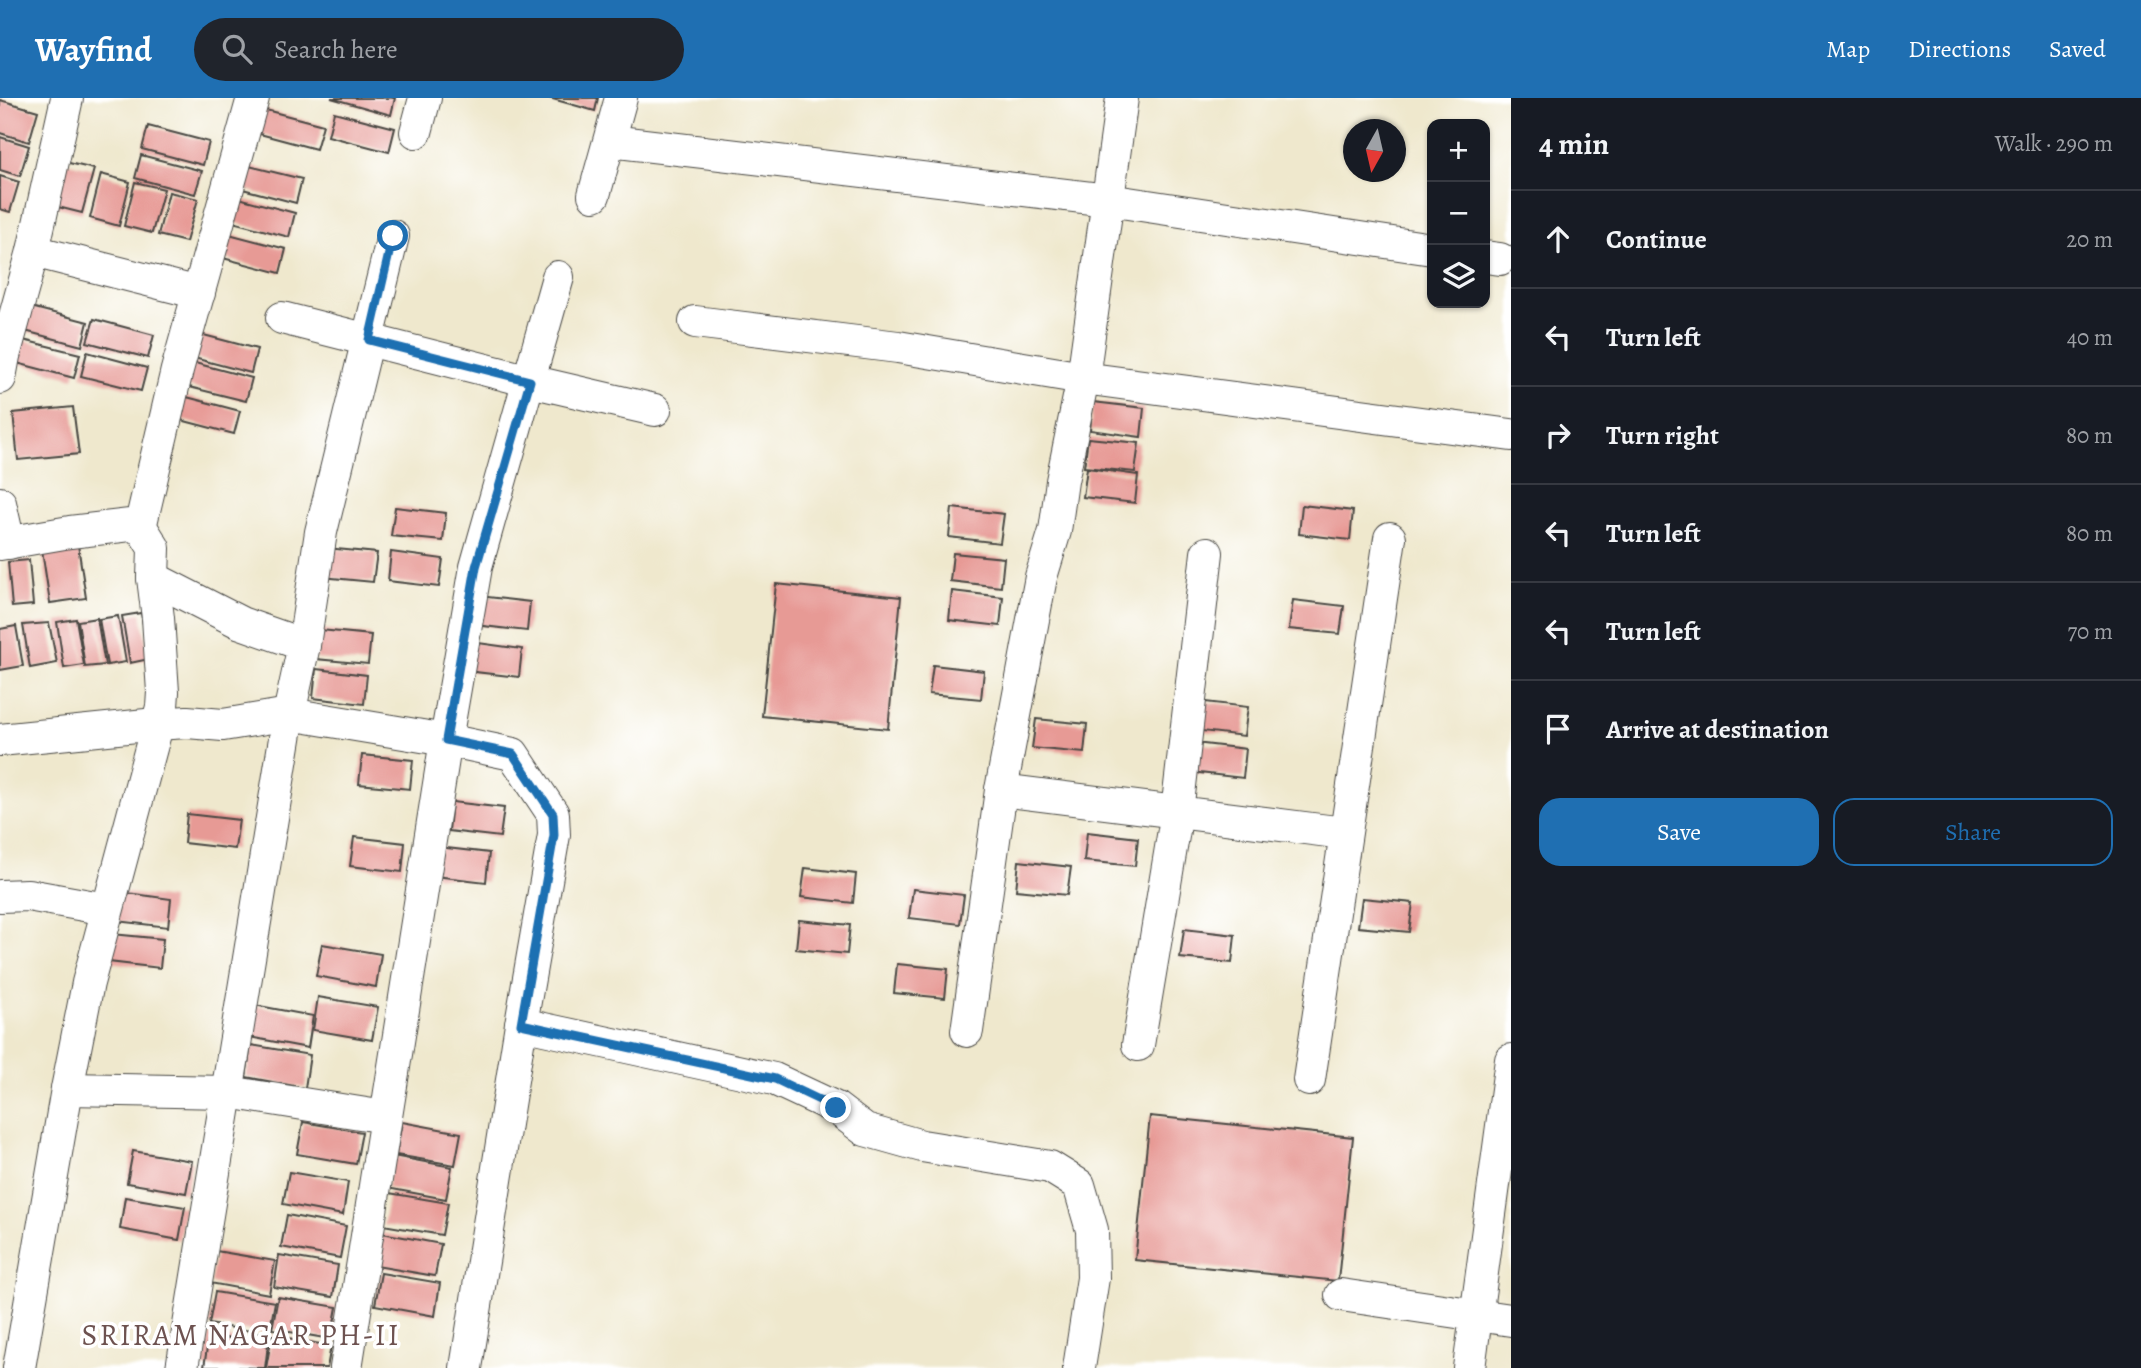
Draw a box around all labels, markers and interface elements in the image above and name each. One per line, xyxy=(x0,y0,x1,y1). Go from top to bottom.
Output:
search box xyxy=(194,18,684,81)
text: Wayfind xyxy=(35,27,152,72)
icon: search xyxy=(218,30,256,68)
text: Search here xyxy=(274,32,398,67)
text: Map xyxy=(1826,33,1870,65)
text: Directions xyxy=(1908,33,2011,65)
text: Saved xyxy=(2049,33,2106,65)
north arrow xyxy=(1343,119,1406,182)
map controls xyxy=(1427,119,1490,308)
button: + xyxy=(1427,119,1490,182)
text: 4 min xyxy=(1539,124,1609,164)
text: Walk · 290 m xyxy=(1995,128,2113,159)
button: − xyxy=(1427,182,1490,245)
route start xyxy=(377,220,408,251)
icon: ahead xyxy=(1539,220,1577,258)
text: Continue xyxy=(1606,222,1707,257)
text: 20 m xyxy=(2066,224,2113,255)
button: layers xyxy=(1427,245,1490,308)
icon: left xyxy=(1539,318,1577,356)
text: Turn left xyxy=(1606,320,1701,355)
text: 40 m xyxy=(2067,322,2113,353)
icon: right xyxy=(1539,416,1577,454)
text: Turn right xyxy=(1606,418,1719,453)
text: 80 m xyxy=(2066,420,2113,451)
icon: left xyxy=(1539,514,1577,552)
text: Turn left xyxy=(1606,516,1701,551)
text: 80 m xyxy=(2066,518,2113,549)
icon: left xyxy=(1539,612,1577,650)
text: Turn left xyxy=(1606,614,1701,649)
text: 70 m xyxy=(2067,616,2113,647)
icon: arrive xyxy=(1539,710,1577,748)
text: Arrive at destination xyxy=(1606,712,1829,747)
button: Save xyxy=(1539,798,1819,866)
button: Share xyxy=(1833,798,2113,866)
route end xyxy=(820,1092,851,1123)
district label: SRIRAM NAGAR PH-II xyxy=(82,1315,400,1355)

